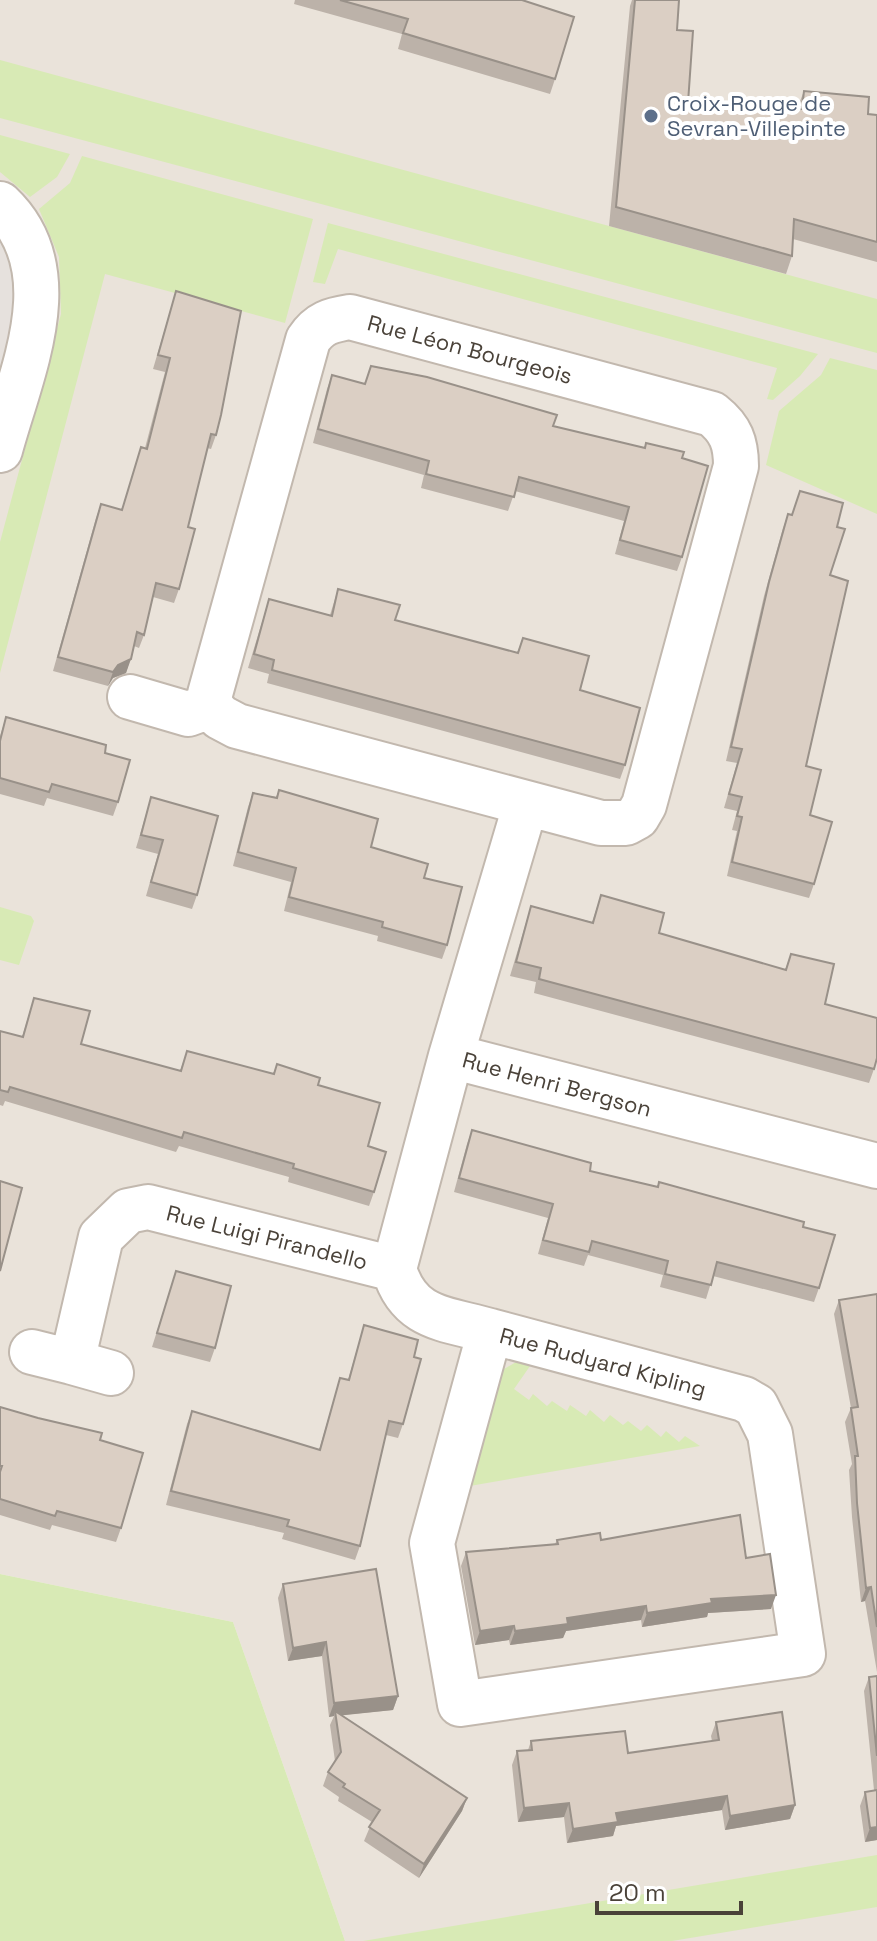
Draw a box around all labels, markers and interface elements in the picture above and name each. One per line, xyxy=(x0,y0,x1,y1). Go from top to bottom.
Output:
place label: Croix-Rouge de Sevran-Villepinte xyxy=(667,89,846,142)
marker: Croix-Rouge de Sevran-Villepinte xyxy=(642,107,660,125)
street label: Rue Léon Bourgeois xyxy=(364,308,576,390)
street label: Rue Henri Bergson xyxy=(459,1045,655,1123)
street label: Rue Luigi Pirandello xyxy=(164,1198,370,1276)
street label: Rue Rudyard Kipling xyxy=(497,1321,709,1403)
scale bar xyxy=(597,1865,741,1915)
text: 20 m xyxy=(609,1877,666,1908)

